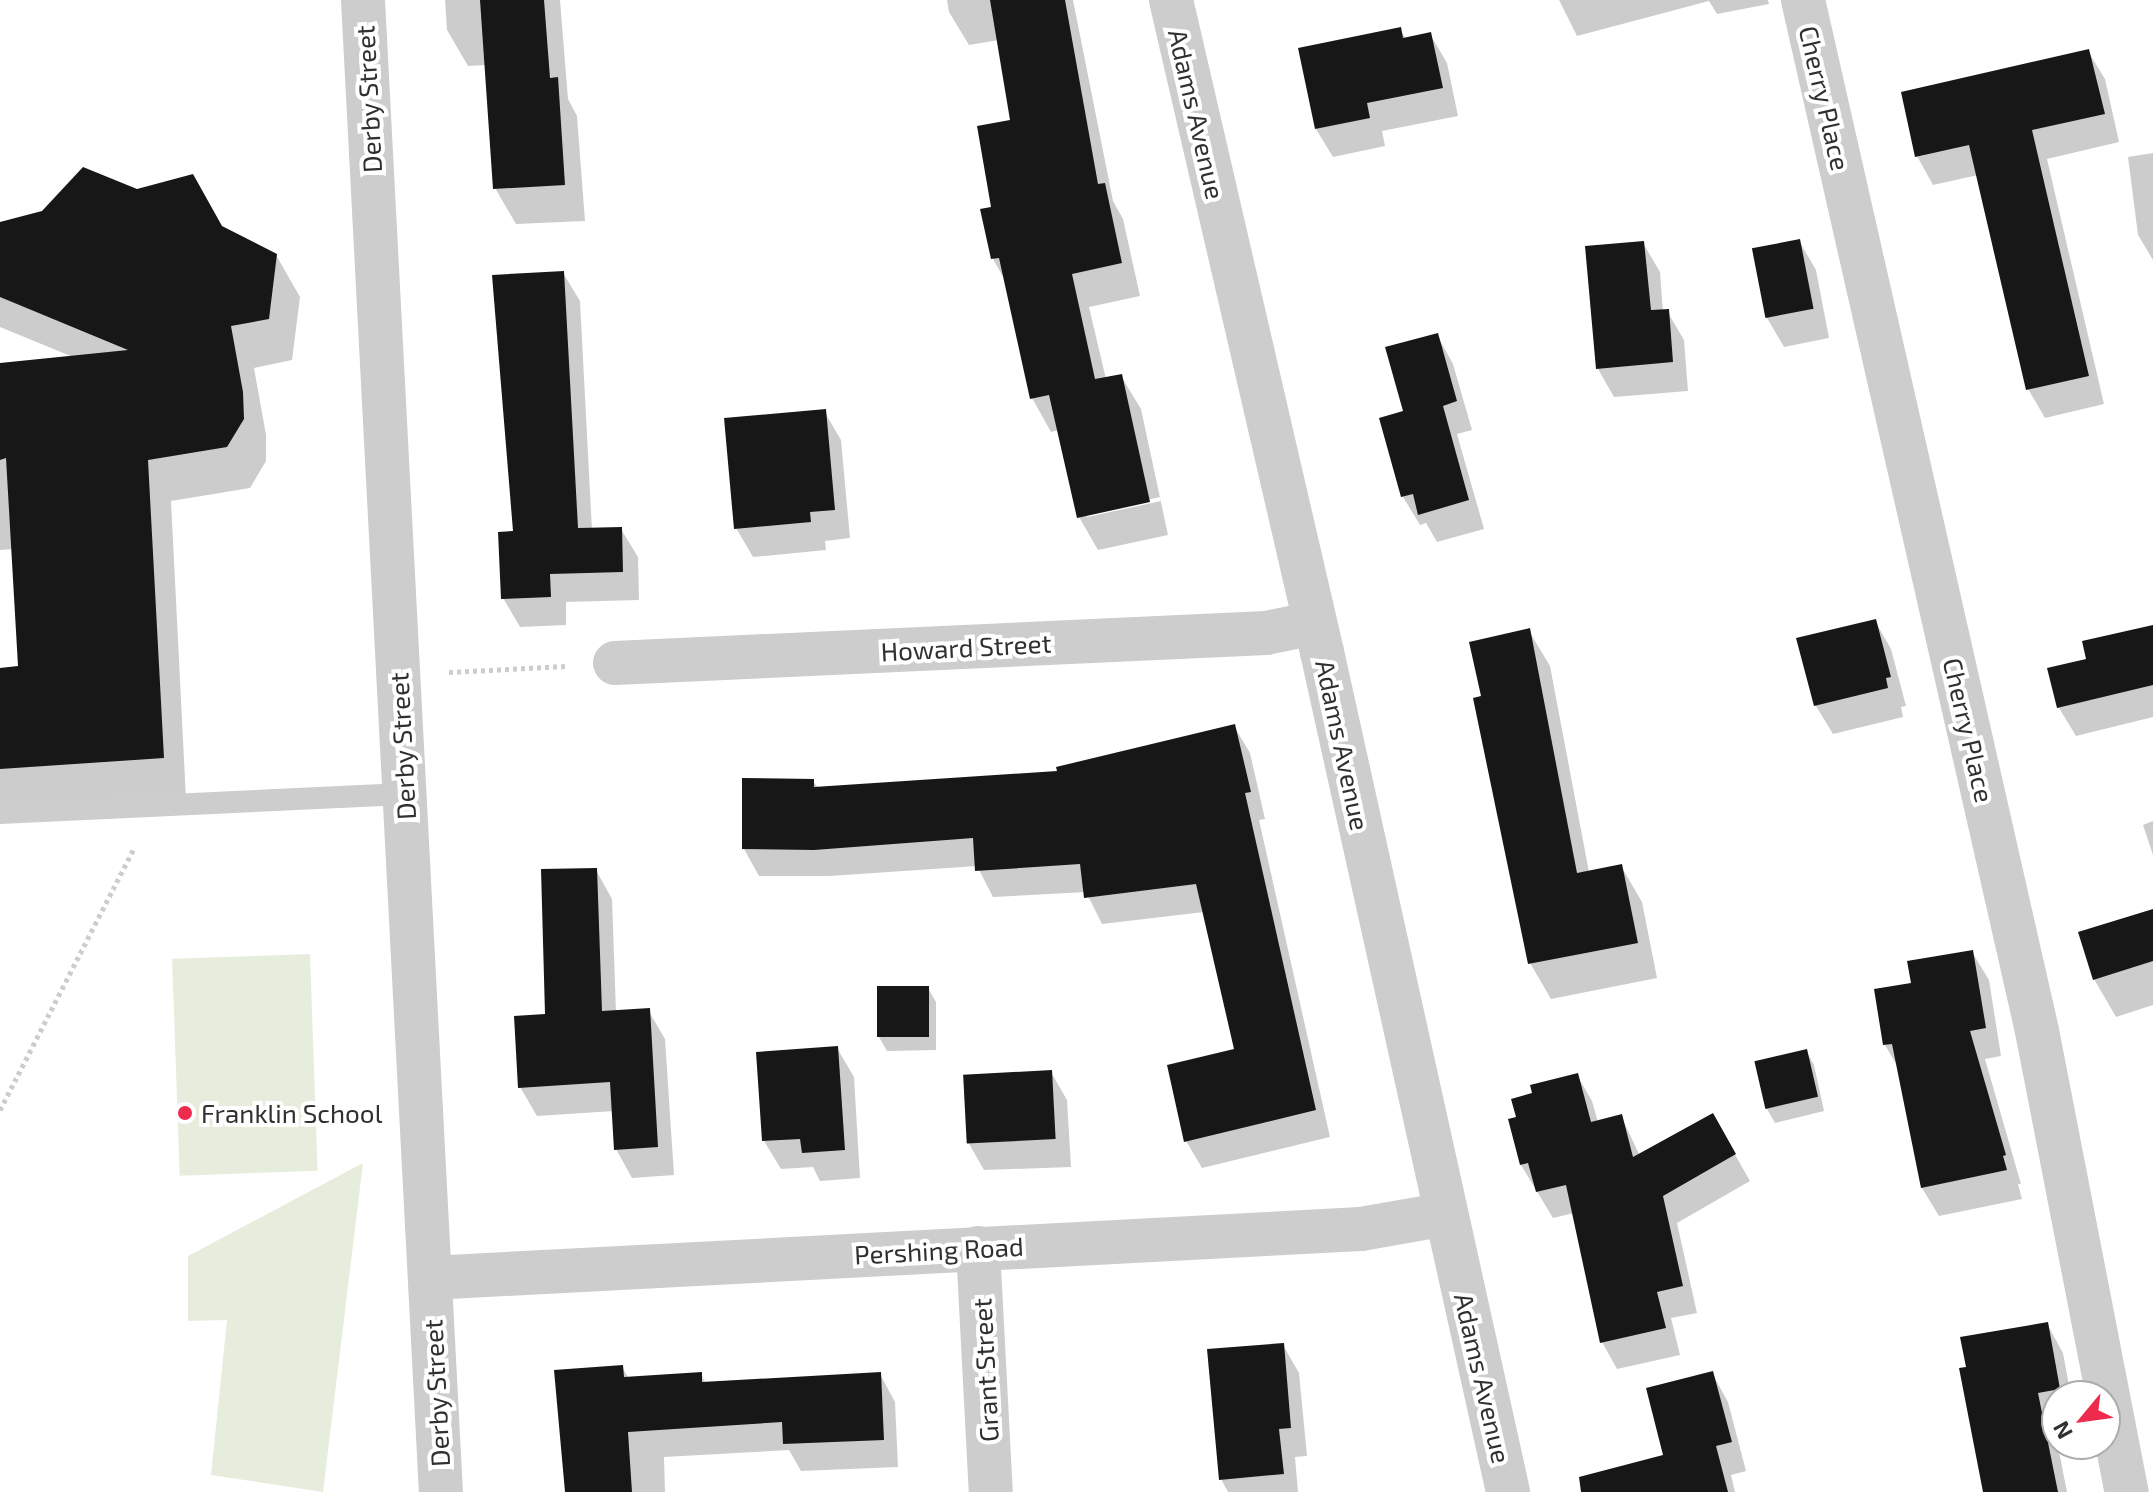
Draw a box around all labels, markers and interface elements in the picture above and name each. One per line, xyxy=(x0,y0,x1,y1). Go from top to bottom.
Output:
street label: Cherry Place xyxy=(1793,22,1857,174)
street label: Derby Street xyxy=(349,24,387,174)
street label: Adams Avenue xyxy=(1162,26,1232,202)
street label: Howard Street xyxy=(880,627,1052,667)
street label: Cherry Place xyxy=(1937,654,2001,806)
street label: Adams Avenue xyxy=(1310,657,1376,833)
street label: Derby Street xyxy=(383,671,421,821)
place label: Franklin School xyxy=(201,1097,382,1129)
marker: Franklin School xyxy=(176,1104,194,1122)
street label: Pershing Road xyxy=(853,1230,1025,1270)
street label: Adams Avenue xyxy=(1448,1290,1518,1466)
street label: Grant Street xyxy=(966,1297,1004,1443)
street label: Derby Street xyxy=(417,1318,455,1468)
north arrow xyxy=(2041,1380,2121,1460)
text: N xyxy=(2047,1417,2077,1444)

